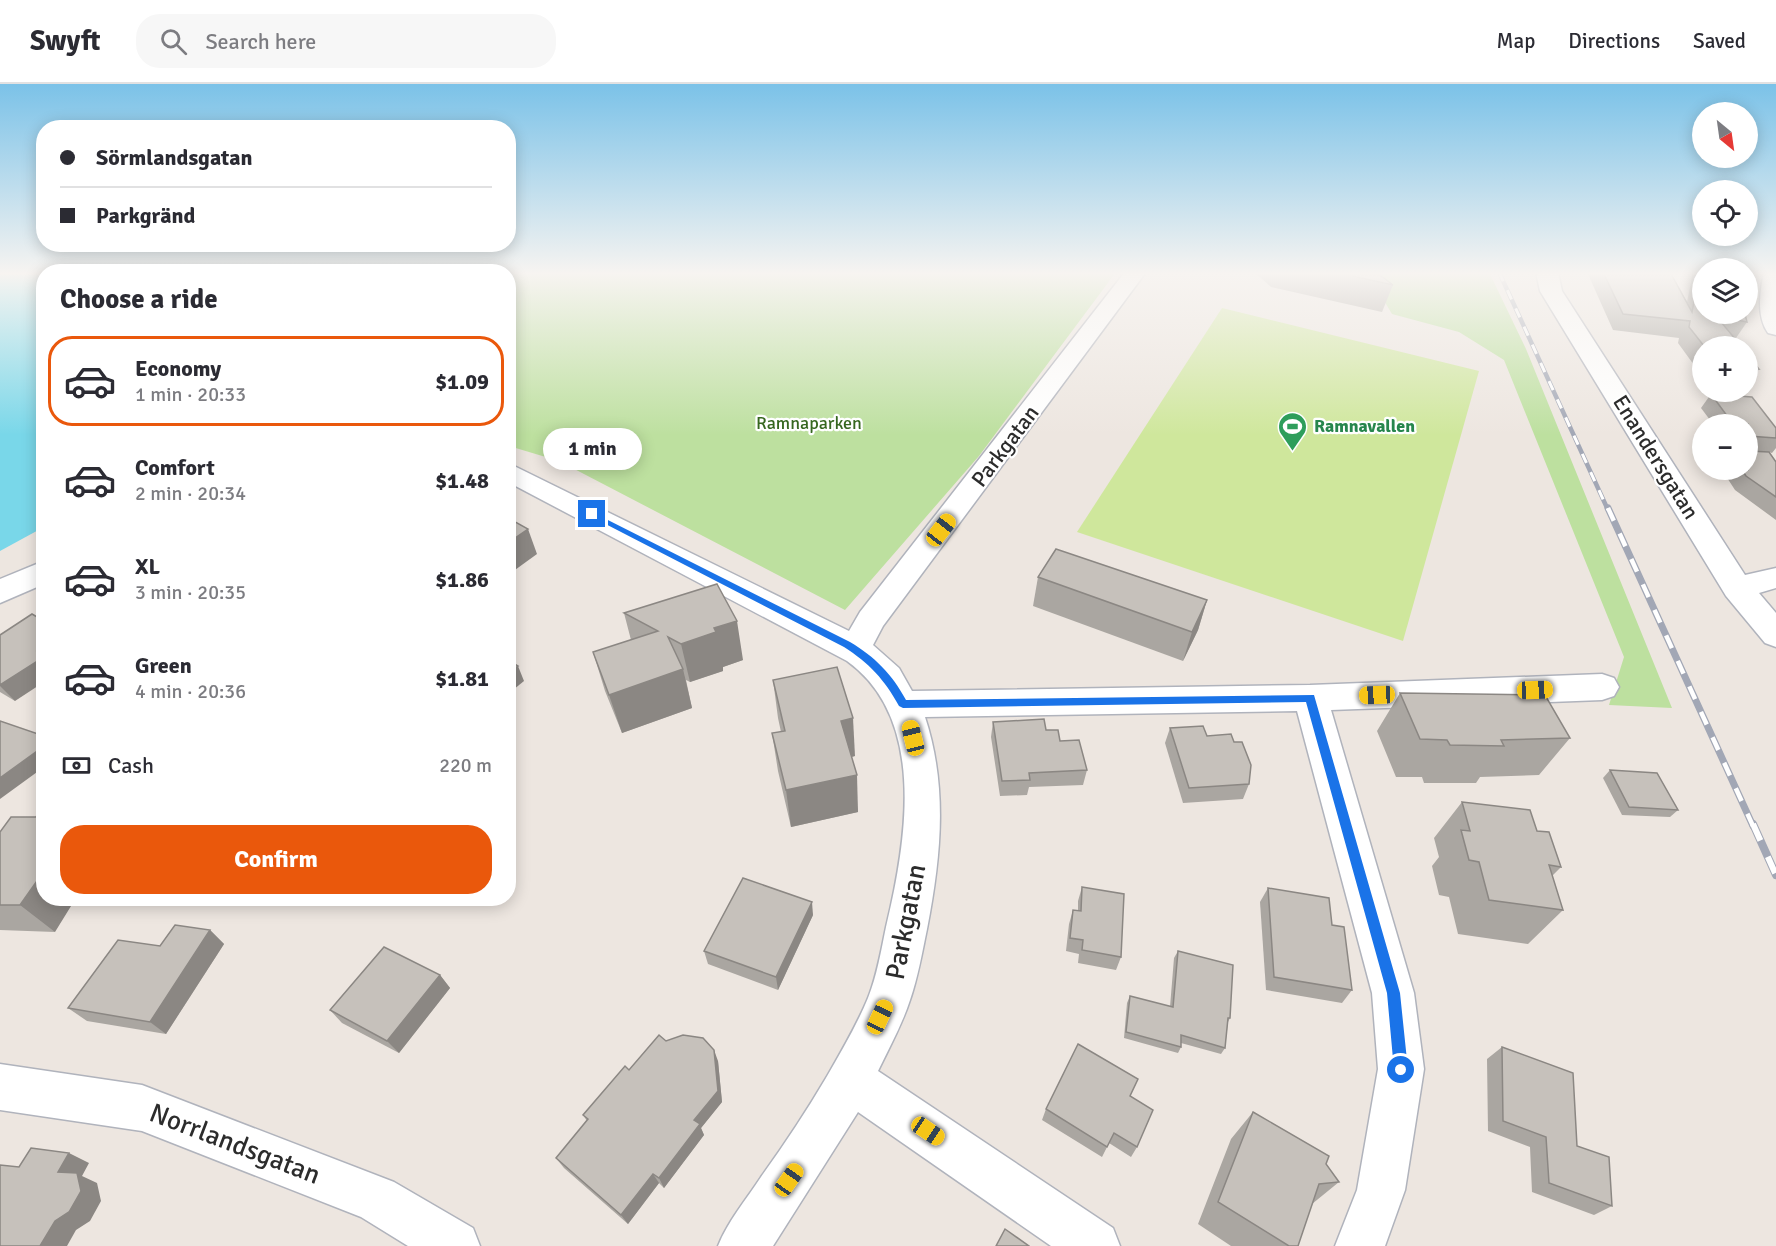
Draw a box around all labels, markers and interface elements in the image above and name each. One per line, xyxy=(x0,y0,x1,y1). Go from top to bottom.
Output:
search box xyxy=(136,14,556,68)
text: Swyft xyxy=(30,24,100,58)
icon: search xyxy=(157,25,190,58)
text: Search here xyxy=(205,28,316,55)
text: Map xyxy=(1497,28,1535,54)
text: Directions xyxy=(1568,28,1660,54)
text: Saved xyxy=(1693,28,1746,54)
north arrow xyxy=(1692,102,1758,168)
map controls xyxy=(1692,102,1758,480)
text: Sörmlandsgatan xyxy=(96,144,253,171)
button: locate xyxy=(1692,180,1758,246)
text: Parkgränd xyxy=(96,202,195,229)
button: layers xyxy=(1692,258,1758,324)
text: Choose a ride xyxy=(60,283,218,316)
button: + xyxy=(1692,336,1758,402)
icon: car xyxy=(63,354,117,408)
text: Economy xyxy=(135,355,221,382)
text: $1.09 xyxy=(435,368,489,395)
text: 1 min · 20:33 xyxy=(135,382,246,407)
street label: Enandersgatan xyxy=(1607,390,1705,524)
street label: Parkgatan xyxy=(966,400,1044,492)
sports icon: Ramnavallen xyxy=(1277,410,1309,452)
park label: Ramnaparken xyxy=(756,412,862,434)
button: − xyxy=(1692,414,1758,480)
place label: Ramnavallen xyxy=(1314,415,1415,437)
callout: 1 min xyxy=(542,427,642,469)
text: 1 min xyxy=(568,436,617,461)
icon: car xyxy=(63,453,117,507)
text: Comfort xyxy=(135,454,215,481)
text: $1.48 xyxy=(435,467,489,494)
text: 2 min · 20:34 xyxy=(135,481,246,506)
route end xyxy=(578,500,605,527)
car xyxy=(923,510,959,550)
icon: car xyxy=(63,552,117,606)
text: XL xyxy=(135,553,160,580)
text: $1.86 xyxy=(435,566,489,593)
text: 3 min · 20:35 xyxy=(135,580,246,605)
icon: car xyxy=(63,651,117,705)
text: Green xyxy=(135,652,192,679)
text: $1.81 xyxy=(435,665,489,692)
text: 4 min · 20:36 xyxy=(135,679,246,704)
car xyxy=(1517,680,1553,700)
car xyxy=(1359,685,1395,705)
car xyxy=(900,718,926,758)
icon: cash xyxy=(60,749,93,782)
text: Cash xyxy=(108,752,154,779)
text: 220 m xyxy=(439,753,492,778)
button: Confirm xyxy=(60,825,492,894)
street label: Parkgatan xyxy=(879,861,933,983)
car xyxy=(864,997,896,1037)
route start xyxy=(1387,1056,1414,1083)
street label: Norrlandsgatan xyxy=(145,1096,325,1192)
car xyxy=(908,1113,948,1149)
car xyxy=(771,1160,807,1200)

